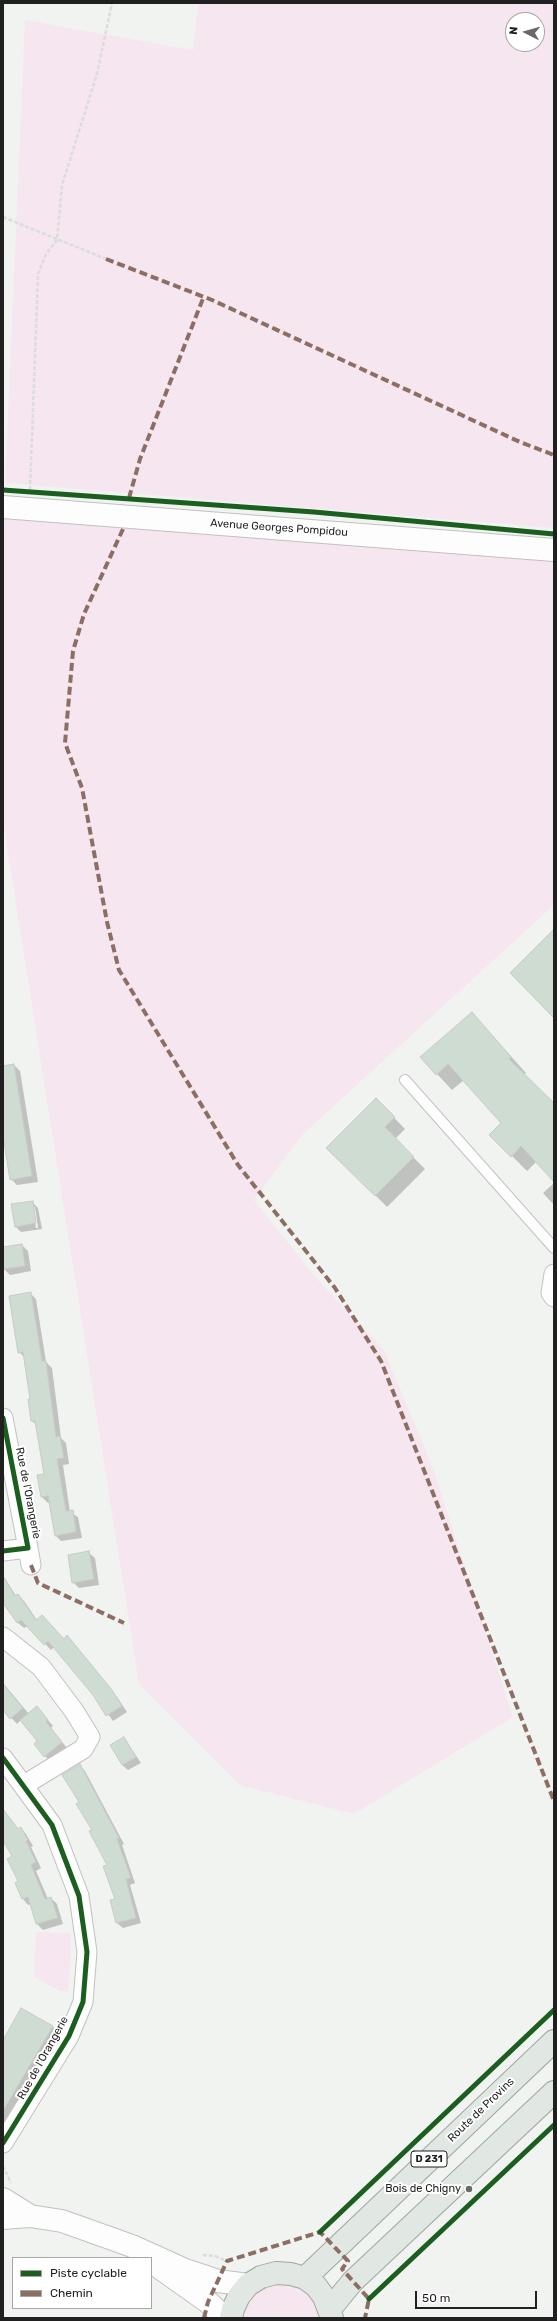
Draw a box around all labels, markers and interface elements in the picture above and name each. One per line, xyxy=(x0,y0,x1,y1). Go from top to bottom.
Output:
north arrow xyxy=(505,12,545,52)
text: N xyxy=(507,26,520,35)
street label: Avenue Georges Pompidou xyxy=(210,517,348,539)
street label: Rue de l'Orangerie xyxy=(13,1446,43,1540)
street label: Rue de l'Orangerie xyxy=(15,2014,71,2102)
street label: Route de Provins xyxy=(445,2075,517,2145)
road number: D 231 xyxy=(411,2151,447,2167)
place label: Bois de Chigny xyxy=(385,2182,461,2196)
marker: Bois de Chigny xyxy=(464,2184,474,2194)
legend xyxy=(12,2257,152,2309)
text: Piste cyclable xyxy=(50,2266,127,2280)
scale bar xyxy=(417,2283,539,2309)
text: Chemin xyxy=(50,2286,93,2300)
text: 50 m xyxy=(422,2291,450,2305)

